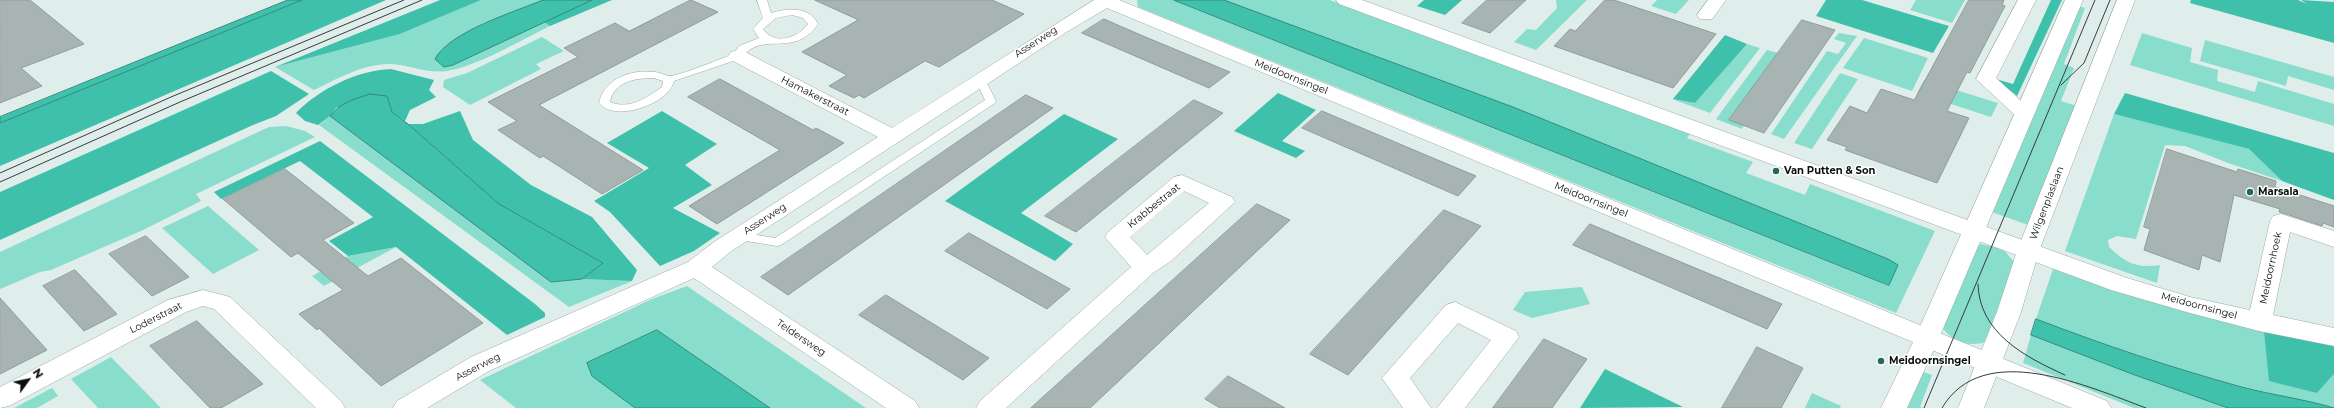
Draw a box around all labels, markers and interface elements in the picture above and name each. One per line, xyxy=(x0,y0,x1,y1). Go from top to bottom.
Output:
street label: Asserweg xyxy=(1012,24,1060,60)
street label: Meidoornsingel xyxy=(1252,57,1330,97)
street label: Hamakerstraat xyxy=(779,74,851,118)
place label: Van Putten & Son xyxy=(1784,165,1875,177)
street label: Wilgenplaslaan xyxy=(2028,165,2066,241)
marker: Van Putten & Son xyxy=(1771,166,1781,176)
street label: Meidoornsingel xyxy=(1552,180,1630,220)
street label: Krabbestraat xyxy=(1125,181,1183,231)
place label: Marsala xyxy=(2258,186,2299,198)
marker: Marsala xyxy=(2245,187,2255,197)
street label: Asserweg xyxy=(741,201,789,237)
street label: Meidoornhoek xyxy=(2258,231,2284,305)
street label: Meidoornsingel xyxy=(2160,290,2238,322)
street label: Loderstraat xyxy=(128,300,184,336)
street label: Teldersweg xyxy=(774,317,828,359)
street label: Asserweg xyxy=(454,351,502,383)
place label: Meidoornsingel xyxy=(1889,355,1971,367)
marker: Meidoornsingel xyxy=(1876,356,1886,366)
north arrow xyxy=(8,360,48,400)
text: N xyxy=(30,366,46,381)

